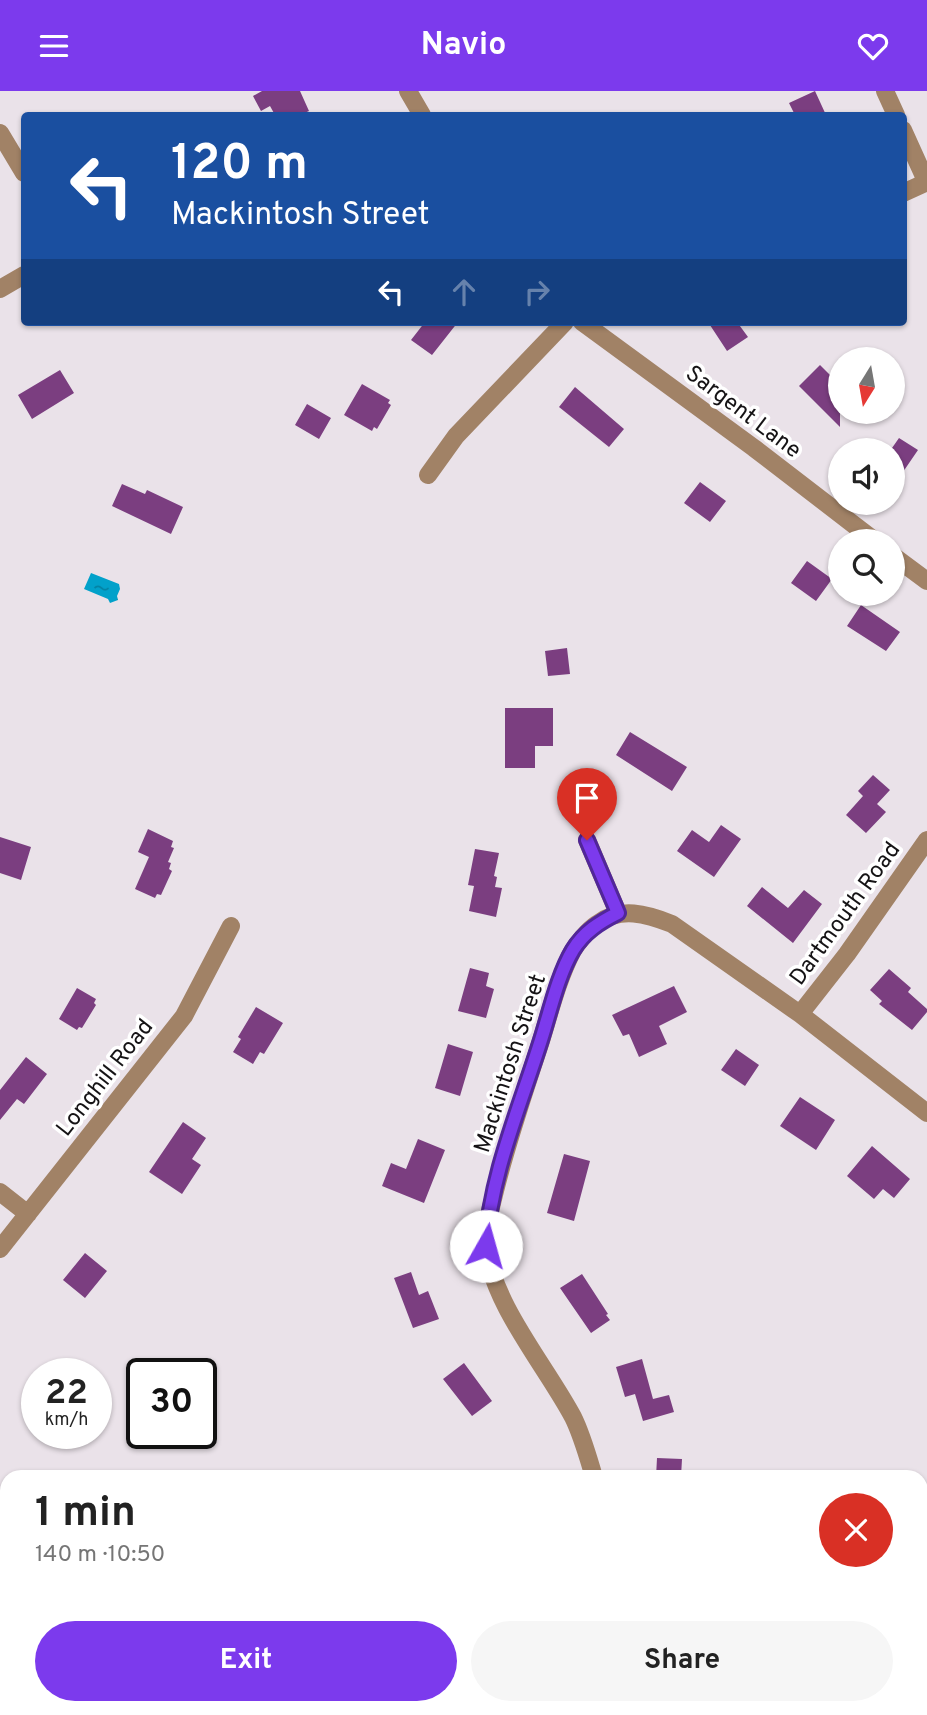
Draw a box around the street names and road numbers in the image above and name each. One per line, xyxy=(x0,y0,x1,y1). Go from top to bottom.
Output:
street label: Sargent Lane xyxy=(679,360,806,466)
street label: Dartmouth Road xyxy=(784,837,908,992)
street label: Mackintosh Street xyxy=(469,971,554,1157)
street label: Longhill Road xyxy=(51,1014,161,1143)

